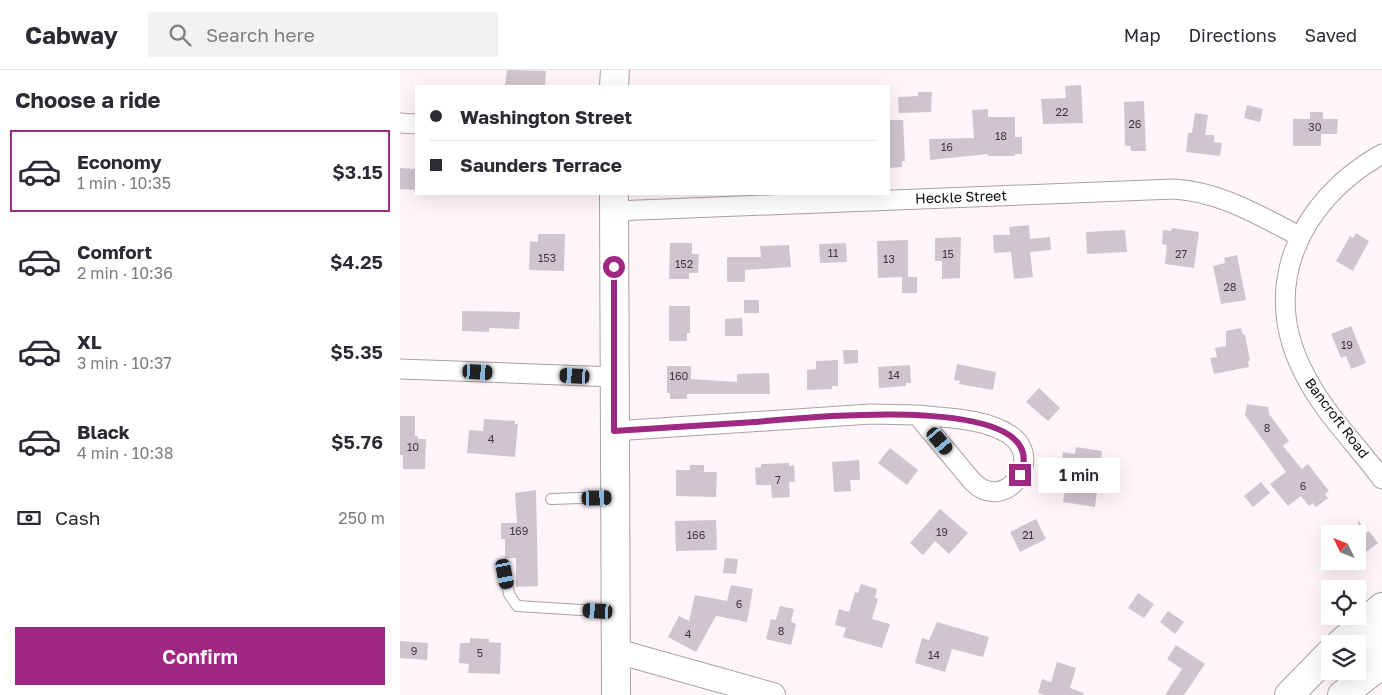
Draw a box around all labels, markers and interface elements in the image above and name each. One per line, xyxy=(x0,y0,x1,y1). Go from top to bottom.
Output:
search box xyxy=(148,12,498,57)
text: Cabway xyxy=(25,20,118,49)
icon: search xyxy=(166,21,194,49)
text: Search here xyxy=(206,23,315,46)
text: Map xyxy=(1124,24,1160,46)
text: Directions xyxy=(1188,24,1276,46)
text: Saved xyxy=(1304,24,1357,46)
text: Choose a ride xyxy=(15,86,161,113)
text: Washington Street xyxy=(460,105,632,128)
house number: 22 xyxy=(1056,105,1068,118)
house number: 26 xyxy=(1128,117,1142,130)
house number: 30 xyxy=(1308,120,1322,133)
house number: 18 xyxy=(995,129,1007,142)
house number: 16 xyxy=(941,140,953,153)
icon: car xyxy=(17,149,62,194)
text: Economy xyxy=(77,150,162,173)
text: Saunders Terrace xyxy=(460,153,622,176)
text: $3.15 xyxy=(332,160,383,183)
text: 1 min · 10:35 xyxy=(77,173,171,193)
street label: Heckle Street xyxy=(915,186,1007,207)
icon: car xyxy=(17,239,62,284)
text: Comfort xyxy=(77,240,152,263)
house number: 11 xyxy=(828,246,838,259)
house number: 15 xyxy=(942,247,954,260)
house number: 27 xyxy=(1175,247,1187,260)
text: $4.25 xyxy=(330,250,383,273)
house number: 153 xyxy=(538,251,556,264)
house number: 13 xyxy=(883,252,895,265)
route start xyxy=(603,256,625,278)
house number: 152 xyxy=(675,257,693,270)
text: 2 min · 10:36 xyxy=(77,263,173,283)
house number: 28 xyxy=(1223,280,1237,293)
icon: car xyxy=(17,329,62,374)
text: XL xyxy=(77,330,102,353)
house number: 19 xyxy=(1341,338,1353,351)
text: $5.35 xyxy=(330,340,383,363)
text: 3 min · 10:37 xyxy=(77,353,172,373)
car xyxy=(462,364,493,380)
car xyxy=(559,368,590,384)
house number: 14 xyxy=(888,368,900,381)
house number: 160 xyxy=(670,369,689,382)
street label: Bancroft Road xyxy=(1302,374,1373,461)
icon: car xyxy=(17,419,62,464)
text: Black xyxy=(77,420,130,443)
house number: 8 xyxy=(1264,421,1271,434)
car xyxy=(924,425,955,457)
text: $5.76 xyxy=(331,430,383,453)
house number: 4 xyxy=(488,432,495,445)
house number: 10 xyxy=(407,440,419,453)
text: 4 min · 10:38 xyxy=(77,443,173,463)
callout: 1 min xyxy=(1038,458,1120,492)
route end xyxy=(1009,464,1031,486)
text: 1 min xyxy=(1059,465,1099,485)
house number: 7 xyxy=(775,473,781,486)
house number: 6 xyxy=(1300,479,1307,492)
car xyxy=(581,490,612,506)
icon: cash xyxy=(15,504,43,532)
text: Cash xyxy=(55,506,100,529)
text: 250 m xyxy=(338,508,385,528)
house number: 169 xyxy=(510,524,528,537)
house number: 19 xyxy=(936,525,948,538)
north arrow xyxy=(1321,525,1366,570)
map controls xyxy=(1321,525,1366,680)
house number: 166 xyxy=(687,528,706,541)
house number: 21 xyxy=(1022,528,1034,541)
car xyxy=(494,558,515,590)
button: locate xyxy=(1321,580,1366,625)
house number: 6 xyxy=(736,597,743,610)
car xyxy=(582,603,613,619)
house number: 8 xyxy=(778,624,785,637)
button: Confirm xyxy=(15,627,385,685)
house number: 4 xyxy=(685,627,692,640)
button: layers xyxy=(1321,635,1366,680)
house number: 9 xyxy=(411,644,417,657)
house number: 5 xyxy=(477,646,483,659)
house number: 14 xyxy=(928,648,940,661)

